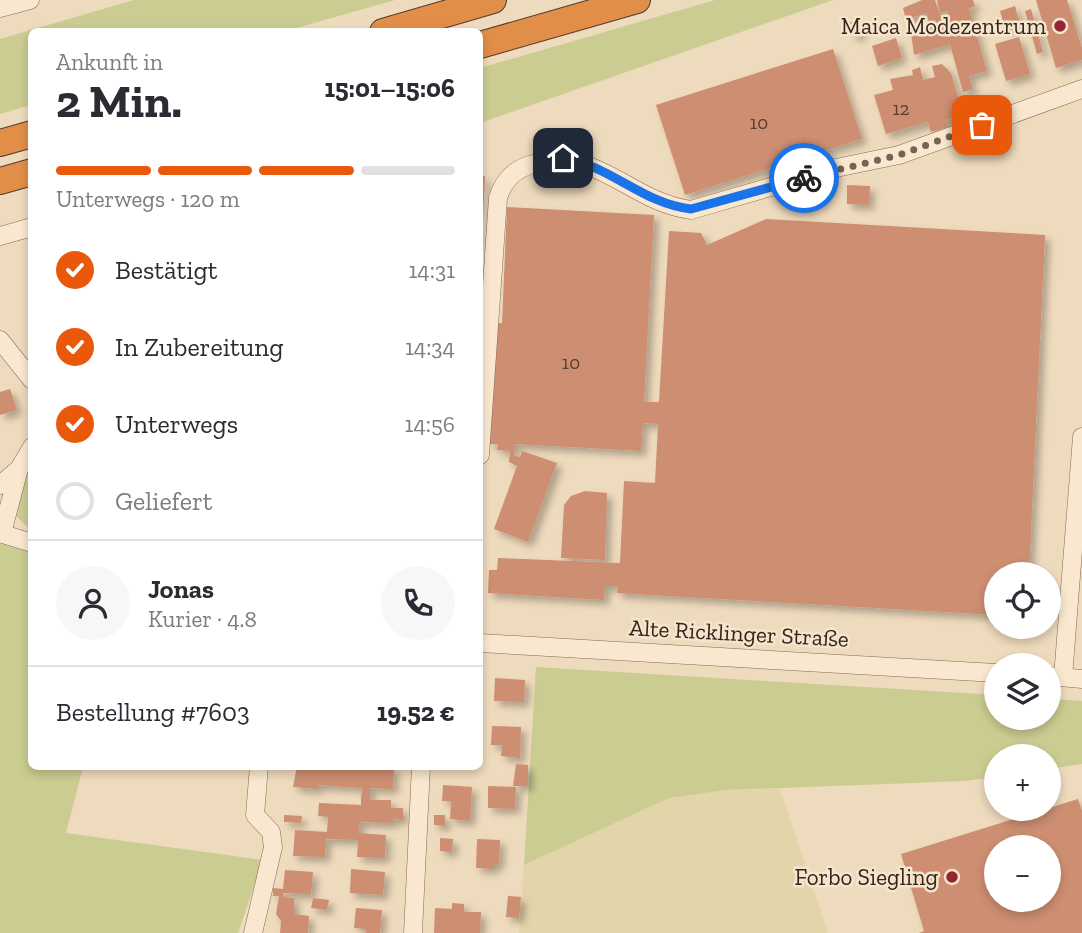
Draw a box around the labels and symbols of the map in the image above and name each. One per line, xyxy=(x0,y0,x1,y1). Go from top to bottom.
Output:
place label: Maica Modezentrum xyxy=(841,12,1046,40)
marker: Maica Modezentrum xyxy=(1052,18,1068,34)
pin xyxy=(952,95,1012,155)
house number: 12 xyxy=(892,97,910,120)
house number: 10 xyxy=(750,111,768,134)
pin xyxy=(533,128,593,188)
courier xyxy=(769,143,839,213)
house number: 10 xyxy=(562,351,580,374)
street label: Alte Ricklinger Straße xyxy=(628,613,850,653)
place label: Forbo Siegling xyxy=(794,863,938,891)
marker: Forbo Siegling xyxy=(944,869,960,885)

